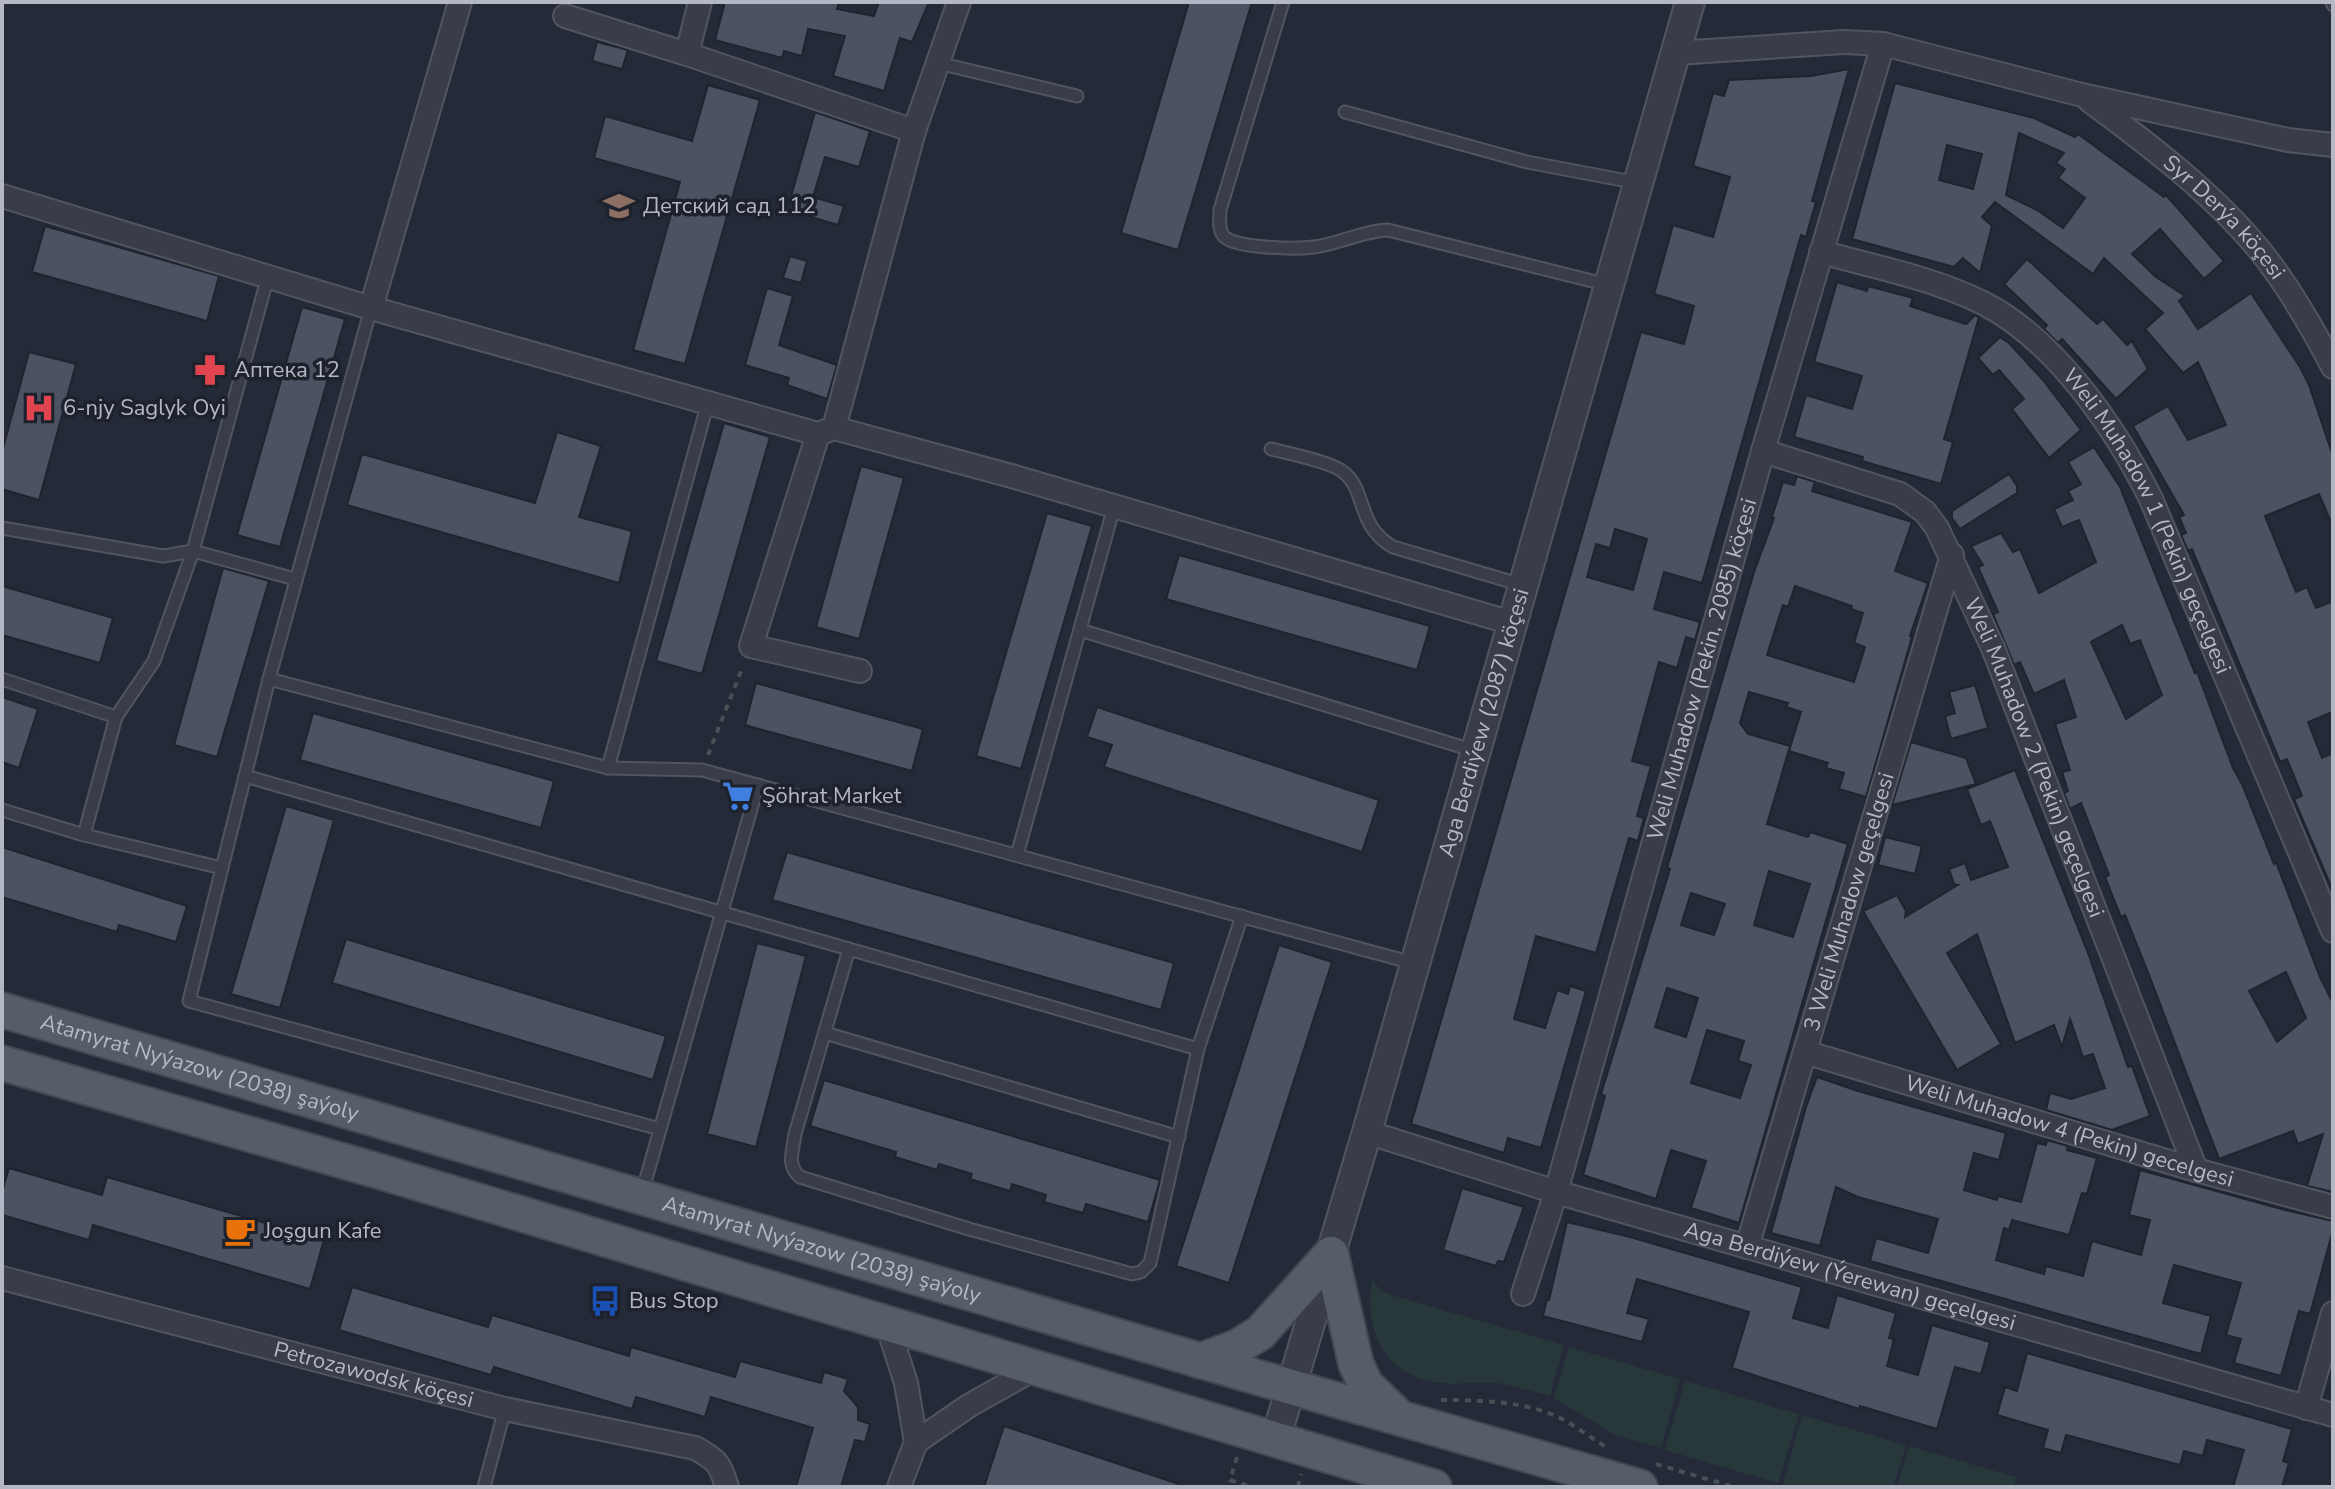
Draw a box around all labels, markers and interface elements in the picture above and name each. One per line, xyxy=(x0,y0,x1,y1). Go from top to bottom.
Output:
street label: Syr Derýa köçesi xyxy=(2157,148,2292,285)
school or university icon: Детский сад 112 xyxy=(602,189,636,223)
place label: Детский сад 112 xyxy=(643,191,816,221)
pharmacy icon: Аптека 12 xyxy=(193,353,227,387)
place label: Аптека 12 xyxy=(234,355,340,385)
street label: Weli Muhadow 1 (Pekin) geçelgesi xyxy=(2056,362,2238,679)
hospital icon: 6-njy Saglyk Oyi xyxy=(22,391,56,425)
place label: 6-njy Saglyk Oyi xyxy=(63,393,226,423)
street label: Weli Muhadow (Pekin, 2085) köçesi xyxy=(1640,495,1764,844)
street label: Aga Berdiýew (2087) köçesi xyxy=(1431,585,1537,861)
street label: Weli Muhadow 2 (Pekin) geçelgesi xyxy=(1957,593,2111,922)
street label: 3 Weli Muhadow geçelgesi xyxy=(1797,769,1902,1035)
supermarket icon: Şöhrat Market xyxy=(721,779,755,813)
place label: Şöhrat Market xyxy=(762,781,902,811)
street label: Atamyrat Nyýazow (2038) şaýoly xyxy=(37,1007,363,1129)
street label: Weli Muhadow 4 (Pekin) gecelgesi xyxy=(1901,1068,2237,1194)
street label: Atamyrat Nyýazow (2038) şaýoly xyxy=(659,1189,985,1311)
cafe icon: Joşgun Kafe xyxy=(223,1214,257,1248)
street label: Aga Berdiýew (Ýerewan) geçelgesi xyxy=(1681,1215,2019,1338)
place label: Joşgun Kafe xyxy=(263,1216,381,1246)
bus stop icon: Bus Stop xyxy=(588,1284,622,1318)
place label: Bus Stop xyxy=(629,1286,719,1316)
street label: Petrozawodsk köçesi xyxy=(270,1334,477,1415)

